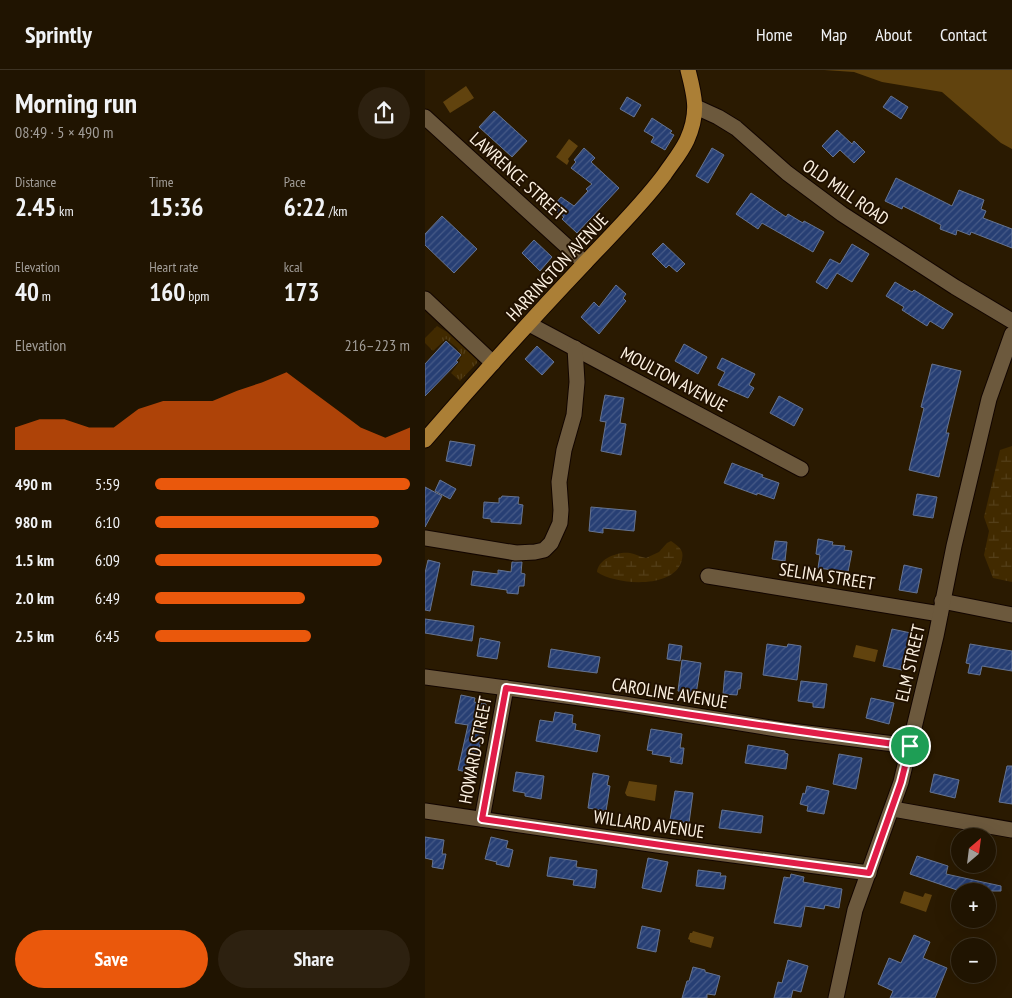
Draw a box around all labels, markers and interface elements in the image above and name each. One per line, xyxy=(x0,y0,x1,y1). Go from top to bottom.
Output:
text: Sprintly xyxy=(25,19,92,50)
text: Home xyxy=(756,23,793,46)
text: Map xyxy=(821,23,847,46)
text: About xyxy=(875,23,912,46)
text: Contact xyxy=(940,23,987,46)
text: Morning run xyxy=(15,84,137,121)
button: share xyxy=(358,87,410,139)
text: 08:49 · 5 × 490 m xyxy=(15,122,113,142)
street label: LAWRENCE STREET xyxy=(465,127,571,225)
street label: OLD MILL ROAD xyxy=(798,154,894,230)
text: Distance xyxy=(15,173,56,191)
text: Time xyxy=(149,173,174,191)
text: Pace xyxy=(284,173,306,191)
text: 2.45 xyxy=(15,191,56,223)
text: 15:36 xyxy=(149,191,203,223)
text: 6:22 xyxy=(284,191,326,223)
text: km xyxy=(56,202,74,220)
text: /km xyxy=(326,202,347,220)
street label: HARRINGTON AVENUE xyxy=(501,208,613,326)
text: Elevation xyxy=(15,258,60,276)
text: Heart rate xyxy=(149,258,198,276)
text: kcal xyxy=(284,258,303,276)
text: 40 xyxy=(15,276,39,308)
text: 160 xyxy=(149,276,185,308)
text: 173 xyxy=(284,276,320,308)
text: m xyxy=(39,287,51,305)
text: bpm xyxy=(185,287,209,305)
text: Elevation xyxy=(15,335,66,355)
text: 216–223 m xyxy=(345,335,410,355)
street label: MOULTON AVENUE xyxy=(617,341,731,417)
text: 490 m xyxy=(15,474,52,494)
text: 5:59 xyxy=(95,474,120,494)
text: 980 m xyxy=(15,512,52,532)
text: 6:10 xyxy=(95,512,120,532)
text: 1.5 km xyxy=(15,550,54,570)
text: 6:09 xyxy=(95,550,120,570)
street label: SELINA STREET xyxy=(778,557,876,595)
text: 2.0 km xyxy=(15,588,54,608)
text: 6:49 xyxy=(95,588,120,608)
street label: ELM STREET xyxy=(890,622,930,704)
text: 2.5 km xyxy=(15,626,54,646)
text: 6:45 xyxy=(95,626,120,646)
street label: CAROLINE AVENUE xyxy=(610,672,730,714)
street label: HOWARD STREET xyxy=(453,694,497,806)
pin xyxy=(889,725,931,767)
icon: arrive xyxy=(896,732,924,760)
street label: WILLARD AVENUE xyxy=(592,805,706,843)
north arrow xyxy=(951,828,996,872)
map controls xyxy=(951,828,996,983)
button: + xyxy=(951,883,996,928)
button: Save xyxy=(15,930,208,988)
button: Share xyxy=(218,930,410,988)
button: − xyxy=(951,938,996,983)

